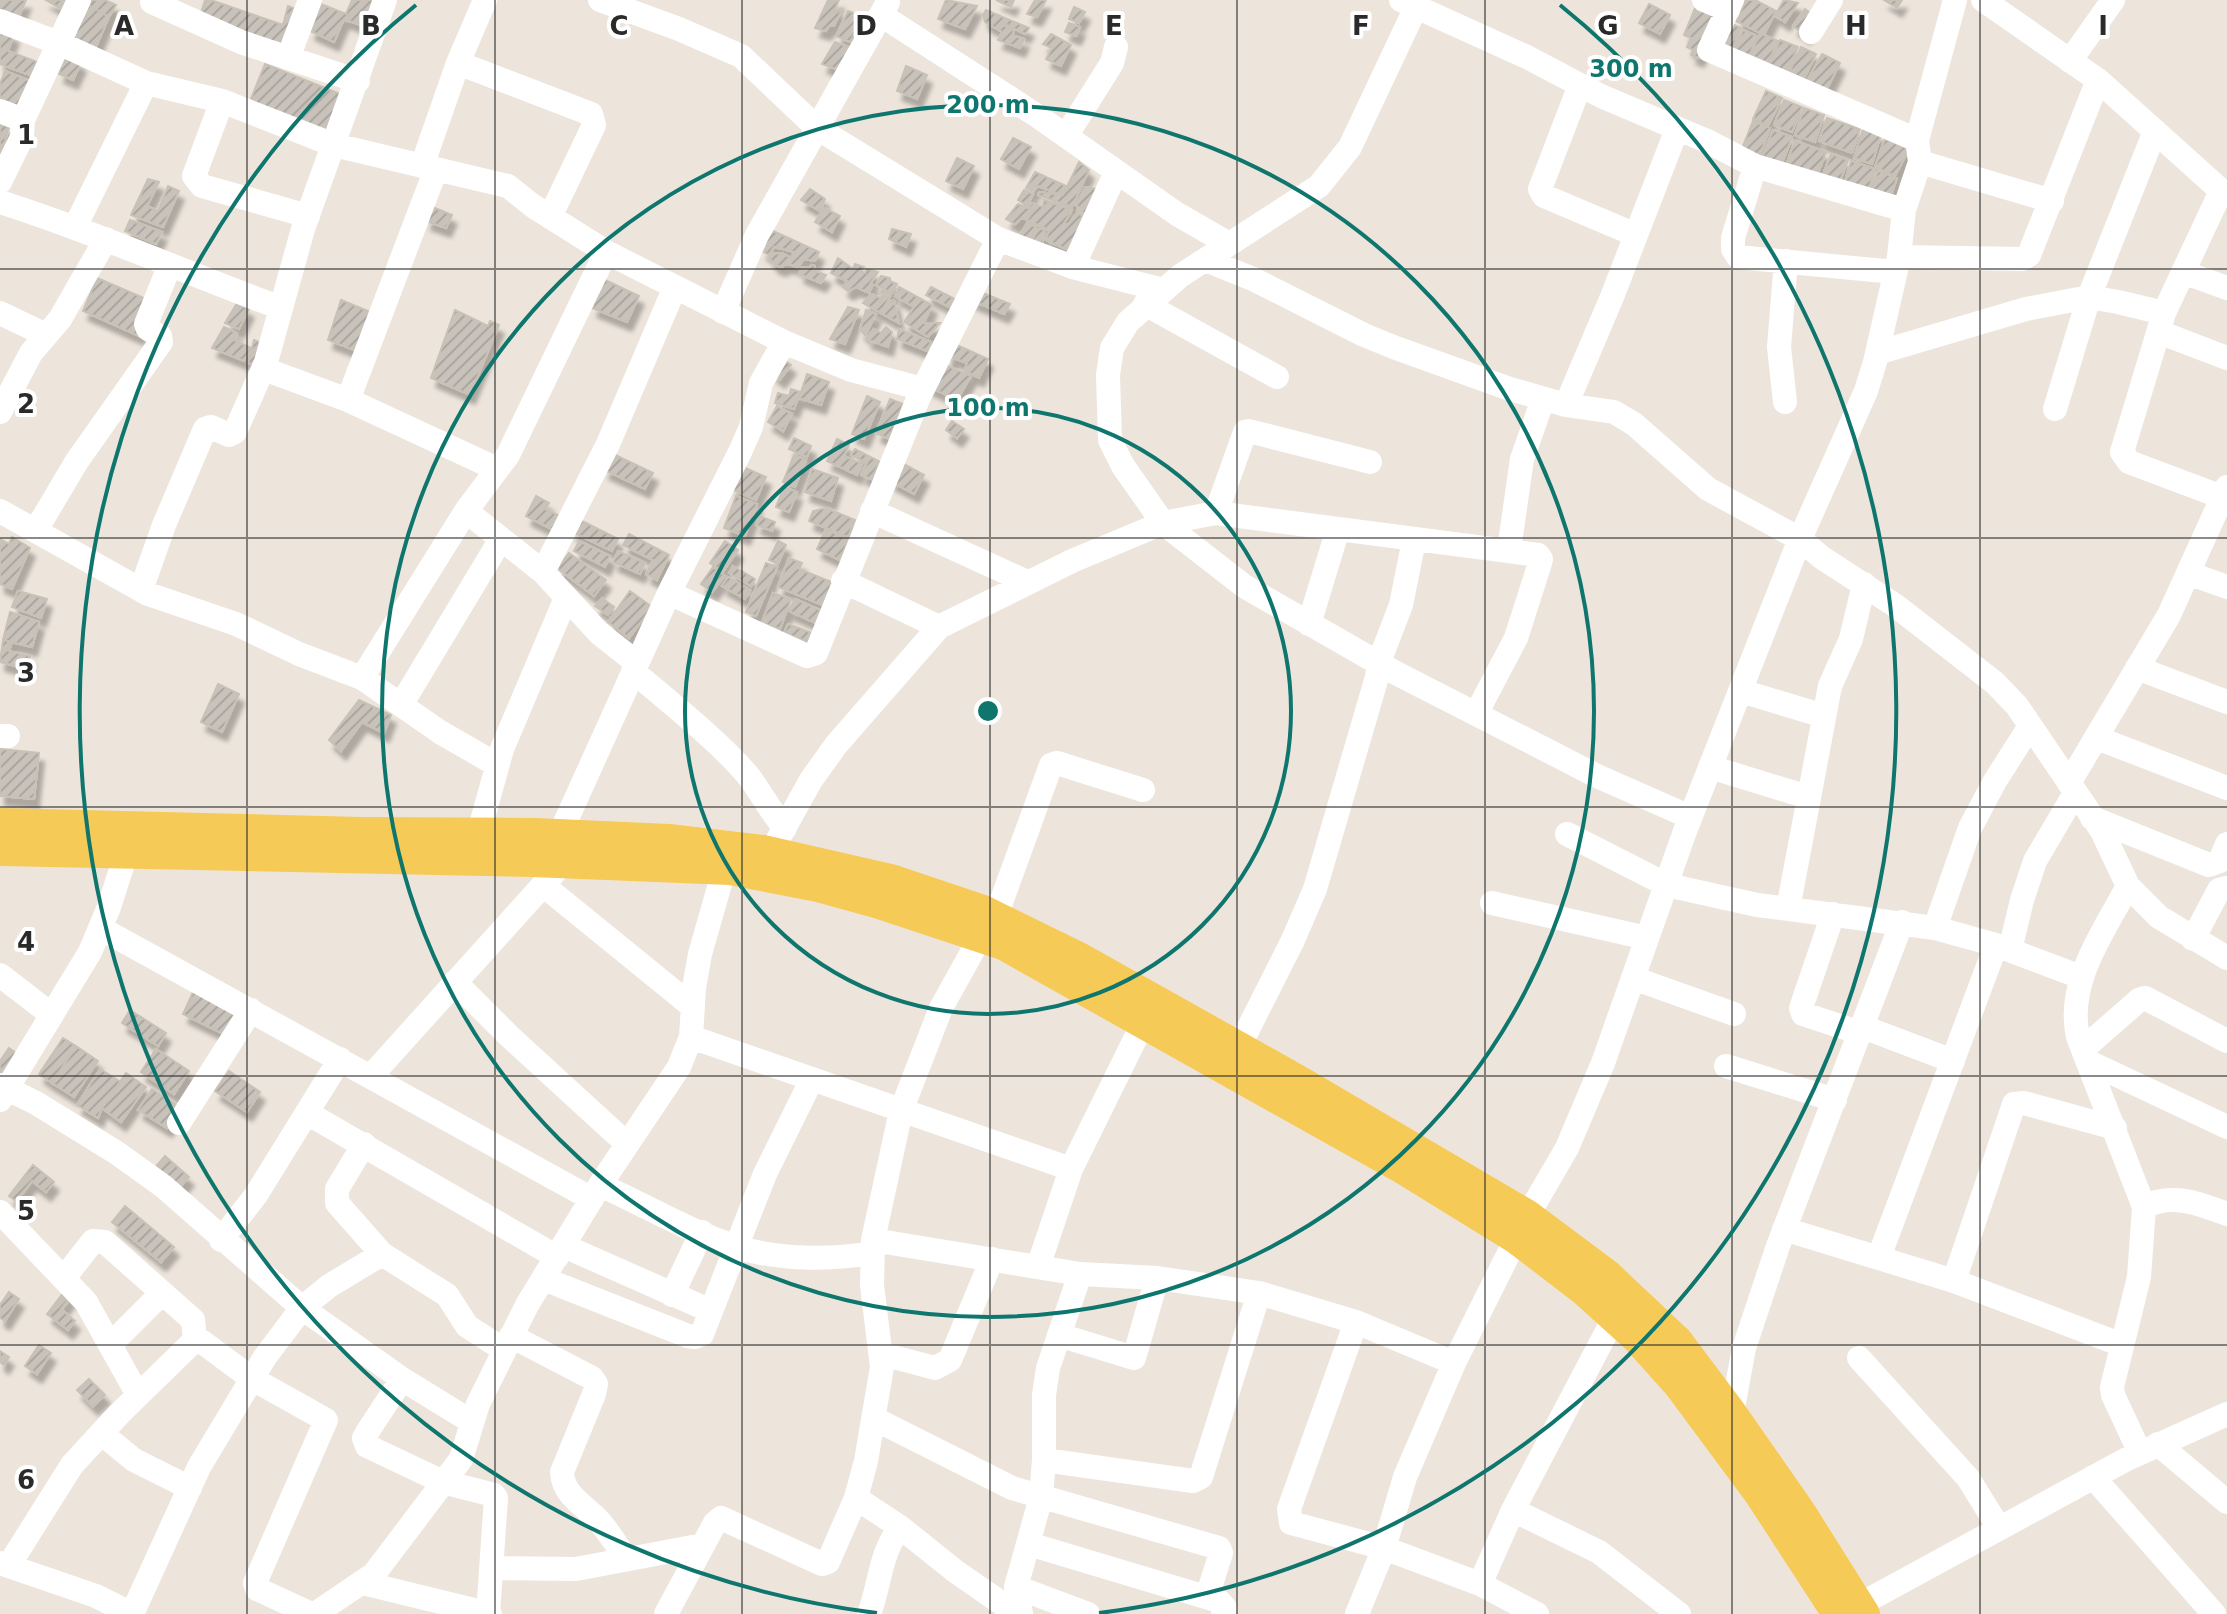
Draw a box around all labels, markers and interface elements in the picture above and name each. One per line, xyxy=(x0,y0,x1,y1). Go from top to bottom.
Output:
text: A xyxy=(114,11,134,41)
text: B xyxy=(361,11,381,41)
text: C xyxy=(609,11,629,41)
text: D xyxy=(855,11,877,41)
text: E xyxy=(1105,11,1123,41)
text: F xyxy=(1352,11,1370,41)
text: G xyxy=(1597,11,1619,41)
text: H xyxy=(1845,11,1867,41)
text: I xyxy=(2098,11,2108,41)
text: 300 m xyxy=(1589,55,1673,83)
text: 200 m xyxy=(946,91,1030,119)
text: 1 xyxy=(17,120,35,150)
text: 2 xyxy=(17,389,35,419)
text: 100 m xyxy=(946,394,1030,422)
text: 3 xyxy=(17,658,35,688)
centre of rings xyxy=(974,697,1002,725)
text: 4 xyxy=(17,927,35,957)
text: 5 xyxy=(17,1196,35,1226)
text: 6 xyxy=(17,1465,35,1495)

